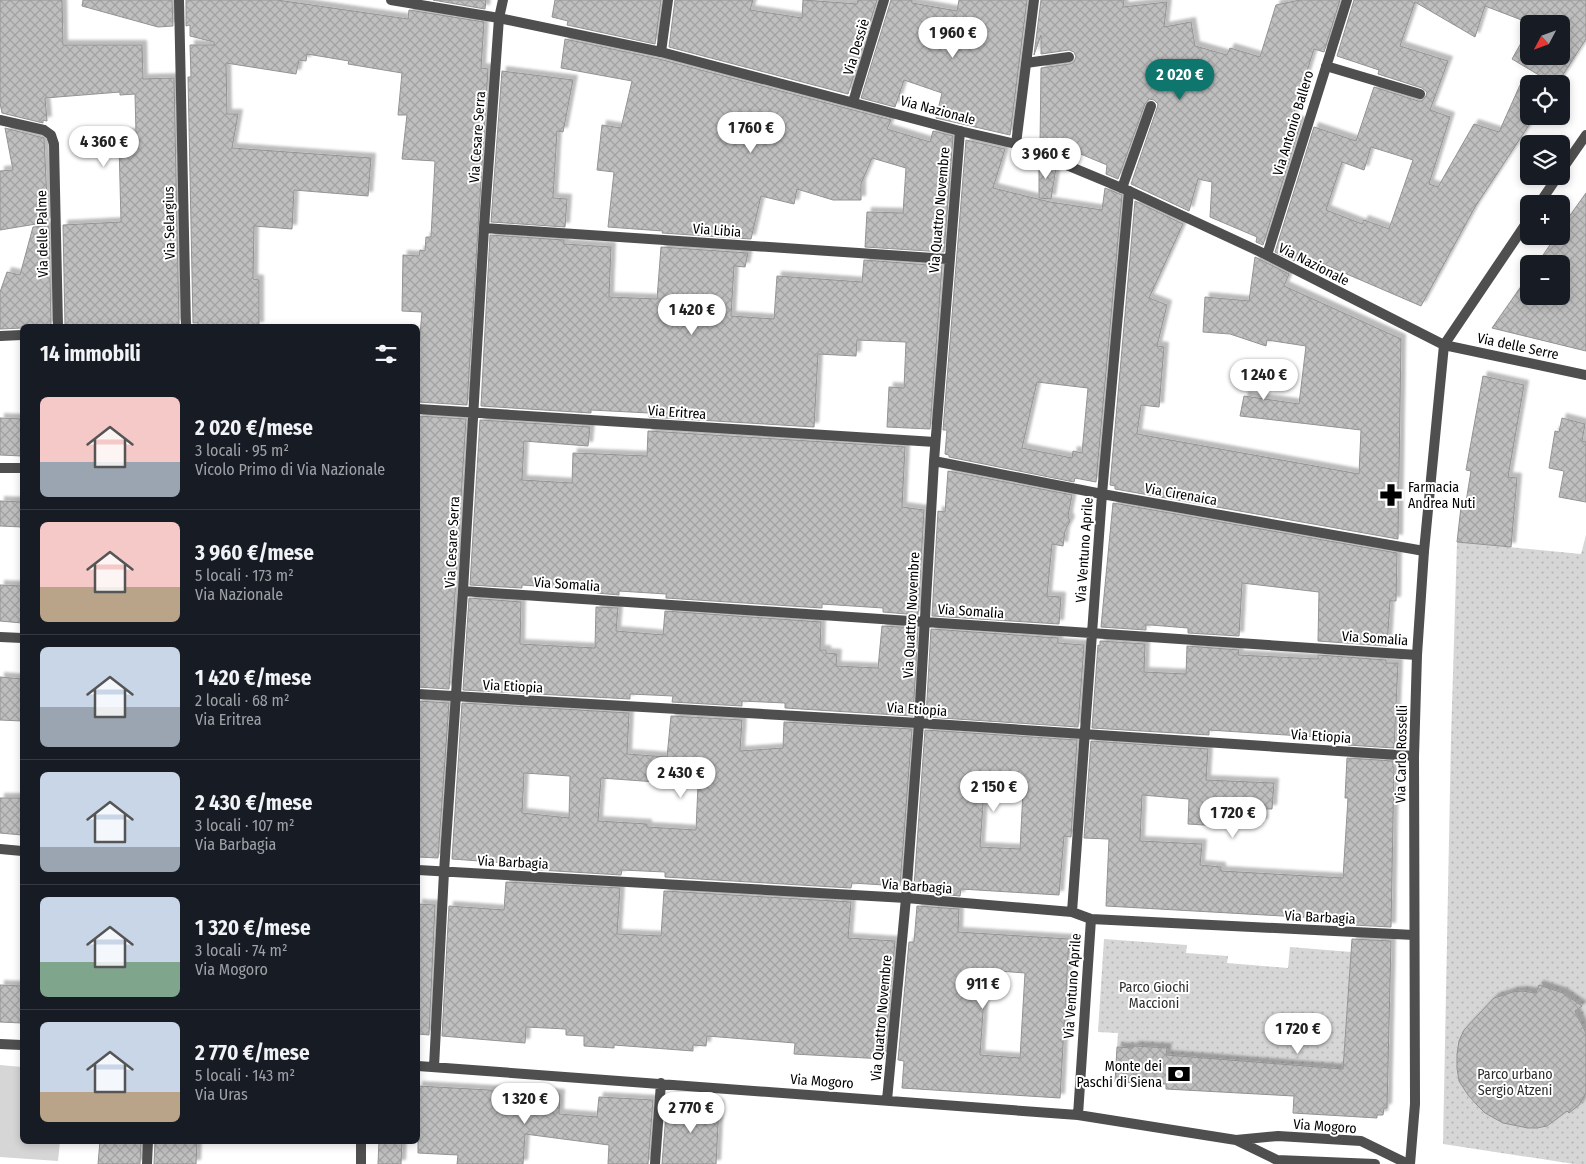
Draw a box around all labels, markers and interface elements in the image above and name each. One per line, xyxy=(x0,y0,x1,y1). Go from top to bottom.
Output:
north arrow xyxy=(1520,15,1570,65)
map controls xyxy=(1520,15,1570,305)
street label: Via Dessiè xyxy=(840,17,873,77)
pin: 1 960 € xyxy=(907,17,999,59)
text: 1 960 € xyxy=(929,23,977,42)
pin: 2 020 € xyxy=(1134,58,1226,101)
text: 2 020 € xyxy=(1156,65,1204,84)
street label: Via Antonio Ballero xyxy=(1269,68,1318,178)
button: locate xyxy=(1520,75,1570,125)
street label: Via Cesare Serra xyxy=(466,90,489,184)
street label: Via Nazionale xyxy=(898,92,977,129)
pin: 1 760 € xyxy=(705,112,797,154)
text: 1 760 € xyxy=(728,118,774,137)
pin: 4 360 € xyxy=(58,126,150,168)
text: 4 360 € xyxy=(80,132,128,151)
button: layers xyxy=(1520,135,1570,185)
pin: 3 960 € xyxy=(1000,138,1092,180)
text: 3 960 € xyxy=(1022,144,1070,163)
street label: Via Quattro Novembre xyxy=(926,146,953,274)
street label: Via Selargius xyxy=(160,186,179,260)
street label: Via delle Palme xyxy=(33,190,52,278)
button: + xyxy=(1520,195,1570,245)
street label: Via Libia xyxy=(692,220,742,241)
street label: Via Nazionale xyxy=(1276,239,1352,290)
button: − xyxy=(1520,255,1570,305)
pin: 1 420 € xyxy=(646,294,738,336)
text: 1 420 € xyxy=(669,300,715,319)
street label: Via delle Serre xyxy=(1476,330,1560,363)
icon: filters xyxy=(372,340,400,368)
text: 14 immobili xyxy=(40,341,141,367)
pin: 1 240 € xyxy=(1218,358,1310,401)
text: 1 240 € xyxy=(1241,365,1287,384)
street label: Via Eritrea xyxy=(647,402,707,423)
text: 2 020 €/mese xyxy=(195,415,313,441)
icon: home xyxy=(80,417,140,477)
text: 3 locali · 95 m² xyxy=(195,441,289,460)
text: Vicolo Primo di Via Nazionale xyxy=(195,460,385,479)
place label: Farmacia Andrea Nuti xyxy=(1408,479,1476,512)
street label: Via Cirenaica xyxy=(1143,480,1219,509)
pharmacy icon: Farmacia Andrea Nuti xyxy=(1378,482,1404,508)
street label: Via Cesare Serra xyxy=(442,495,463,588)
street label: Via Ventuno Aprile xyxy=(1072,497,1097,603)
text: 3 960 €/mese xyxy=(195,540,314,566)
icon: home xyxy=(80,542,140,602)
street label: Via Quattro Novembre xyxy=(900,551,923,679)
text: 5 locali · 173 m² xyxy=(195,566,294,585)
street label: Via Somalia xyxy=(533,574,601,595)
text: Via Nazionale xyxy=(195,585,283,604)
street label: Via Somalia xyxy=(937,601,1005,622)
street label: Via Somalia xyxy=(1341,628,1409,649)
text: 1 420 €/mese xyxy=(195,665,311,691)
icon: home xyxy=(80,667,140,727)
street label: Via Etiopia xyxy=(482,676,544,697)
text: 2 locali · 68 m² xyxy=(195,691,290,710)
street label: Via Etiopia xyxy=(886,699,948,720)
street label: Via Carlo Rosselli xyxy=(1392,705,1411,803)
text: Via Eritrea xyxy=(195,710,262,729)
street label: Via Etiopia xyxy=(1290,726,1352,747)
pin: 2 430 € xyxy=(635,756,727,799)
text: 2 430 € xyxy=(658,763,705,782)
pin: 2 150 € xyxy=(948,770,1040,813)
text: 2 150 € xyxy=(971,777,1017,796)
text: 2 430 €/mese xyxy=(195,790,312,816)
icon: home xyxy=(80,792,140,852)
pin: 1 720 € xyxy=(1187,796,1279,839)
text: 1 720 € xyxy=(1211,803,1255,822)
text: 3 locali · 107 m² xyxy=(195,816,295,835)
text: Via Barbagia xyxy=(195,835,276,854)
street label: Via Barbagia xyxy=(477,852,549,873)
street label: Via Barbagia xyxy=(881,876,953,897)
street label: Via Barbagia xyxy=(1284,907,1356,928)
text: 1 320 €/mese xyxy=(195,915,311,941)
icon: home xyxy=(80,917,140,977)
street label: Via Ventuno Aprile xyxy=(1060,933,1085,1039)
text: 3 locali · 74 m² xyxy=(195,941,288,960)
street label: Via Quattro Novembre xyxy=(868,954,895,1082)
text: Via Mogoro xyxy=(195,960,268,979)
pin: 911 € xyxy=(948,968,1018,1010)
text: 911 € xyxy=(966,974,1000,993)
park label: Parco Giochi Maccioni xyxy=(1119,979,1189,1012)
pin: 1 720 € xyxy=(1252,1012,1344,1055)
text: 1 720 € xyxy=(1276,1019,1320,1038)
text: 2 770 €/mese xyxy=(195,1040,310,1066)
icon: home xyxy=(80,1042,140,1102)
place label: Monte dei Paschi di Siena xyxy=(1077,1058,1162,1091)
bank icon: Monte dei Paschi di Siena xyxy=(1166,1061,1192,1087)
text: 5 locali · 143 m² xyxy=(195,1066,295,1085)
park label: Parco urbano Sergio Atzeni xyxy=(1477,1066,1553,1099)
street label: Via Mogoro xyxy=(790,1071,854,1092)
pin: 1 320 € xyxy=(479,1082,571,1125)
text: Via Uras xyxy=(195,1085,248,1104)
text: 1 320 € xyxy=(502,1089,548,1108)
pin: 2 770 € xyxy=(645,1092,737,1134)
text: 2 770 € xyxy=(669,1098,713,1117)
street label: Via Mogoro xyxy=(1293,1116,1357,1137)

